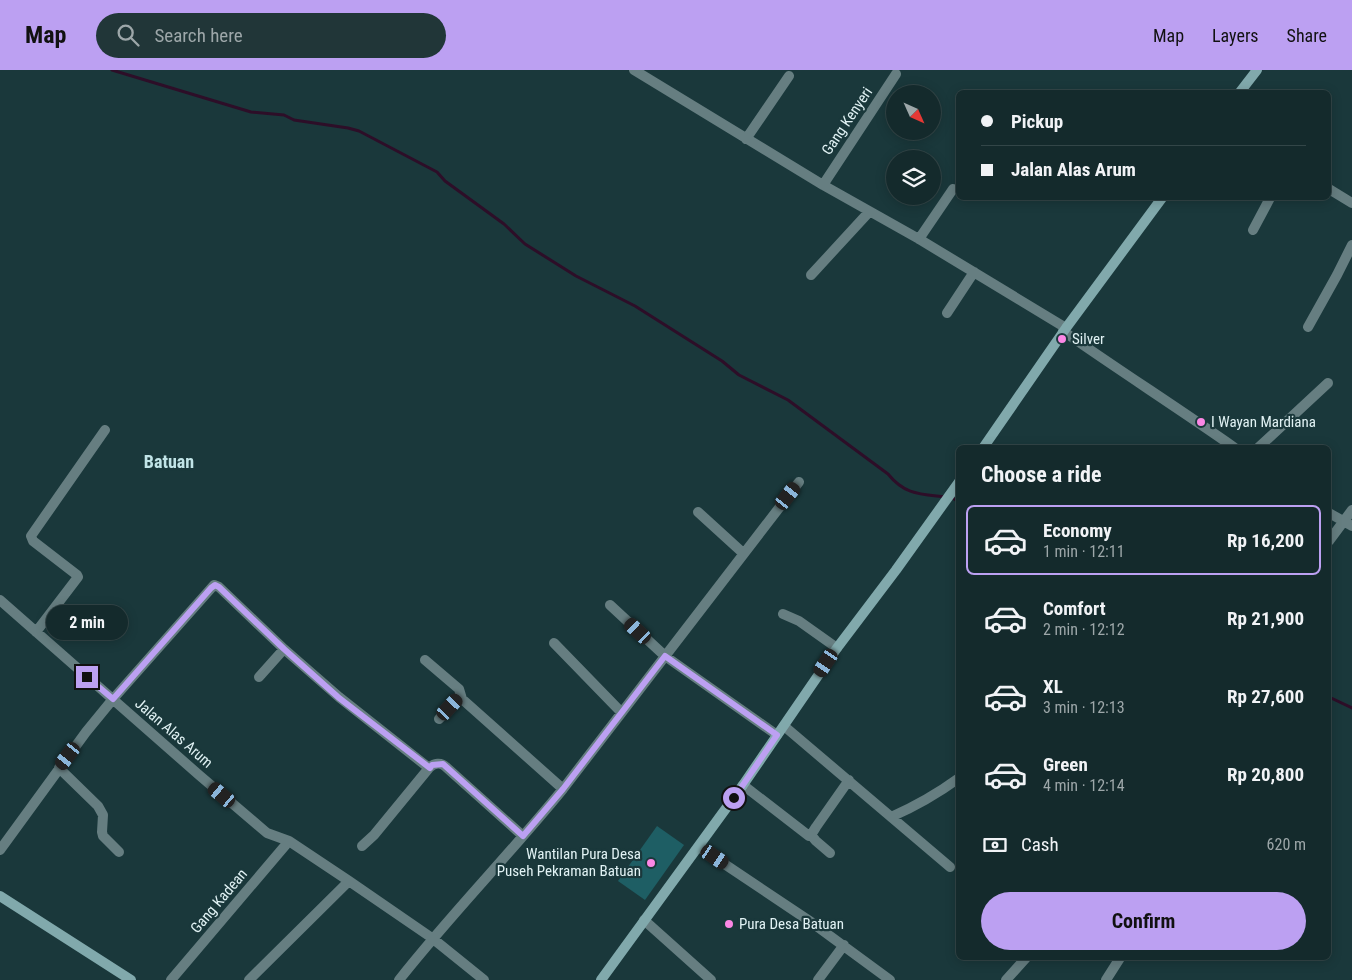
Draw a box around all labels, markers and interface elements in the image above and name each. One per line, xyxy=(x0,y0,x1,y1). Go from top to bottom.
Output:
search box xyxy=(96,13,446,58)
text: Map xyxy=(25,21,66,49)
icon: search xyxy=(114,21,142,49)
text: Search here xyxy=(154,24,243,47)
text: Map xyxy=(1153,25,1184,46)
text: Layers xyxy=(1212,25,1259,46)
text: Share xyxy=(1287,25,1327,46)
street label: Gang Kenyeri xyxy=(818,84,876,158)
north arrow xyxy=(886,85,941,140)
map controls xyxy=(886,85,941,205)
text: Pickup xyxy=(1011,110,1063,133)
button: layers xyxy=(886,150,941,205)
text: Jalan Alas Arum xyxy=(1011,158,1136,181)
place label: Silver xyxy=(1072,330,1105,348)
marker: Silver xyxy=(1056,333,1068,345)
place label: I Wayan Mardiana xyxy=(1211,413,1316,431)
marker: I Wayan Mardiana xyxy=(1195,416,1207,428)
district label: Batuan xyxy=(144,451,194,472)
text: Choose a ride xyxy=(981,462,1102,487)
car xyxy=(772,480,803,512)
icon: car xyxy=(983,518,1028,563)
text: Economy xyxy=(1043,519,1112,542)
text: Rp 16,200 xyxy=(1227,529,1304,552)
text: 1 min · 12:11 xyxy=(1043,542,1125,561)
icon: car xyxy=(983,596,1028,641)
text: Comfort xyxy=(1043,597,1106,620)
callout: 2 min xyxy=(46,604,128,640)
text: Rp 21,900 xyxy=(1227,607,1304,630)
text: 2 min xyxy=(69,613,105,632)
car xyxy=(621,615,654,647)
text: 2 min · 12:12 xyxy=(1043,620,1125,639)
car xyxy=(811,646,840,680)
route end xyxy=(76,666,98,688)
icon: car xyxy=(983,674,1028,719)
text: XL xyxy=(1043,675,1063,698)
text: Rp 27,600 xyxy=(1227,685,1304,708)
car xyxy=(434,691,465,723)
street label: Jalan Alas Arum xyxy=(131,694,217,772)
text: 3 min · 12:13 xyxy=(1043,698,1125,717)
car xyxy=(52,740,83,772)
icon: car xyxy=(983,752,1028,797)
text: Green xyxy=(1043,753,1088,776)
text: Rp 20,800 xyxy=(1227,763,1304,786)
text: 4 min · 12:14 xyxy=(1043,776,1125,795)
car xyxy=(205,780,238,810)
route start xyxy=(723,787,745,809)
icon: cash xyxy=(981,831,1009,859)
text: Cash xyxy=(1021,833,1059,856)
text: 620 m xyxy=(1267,835,1306,854)
car xyxy=(698,842,731,872)
place label: Wantilan Pura Desa Puseh Pekraman Batuan xyxy=(497,845,641,880)
marker: Wantilan Pura Desa Puseh Pekraman Batuan xyxy=(645,857,657,869)
street label: Gang Kadean xyxy=(187,865,251,937)
button: Confirm xyxy=(981,892,1306,950)
place label: Pura Desa Batuan xyxy=(739,915,844,933)
marker: Pura Desa Batuan xyxy=(723,918,735,930)

